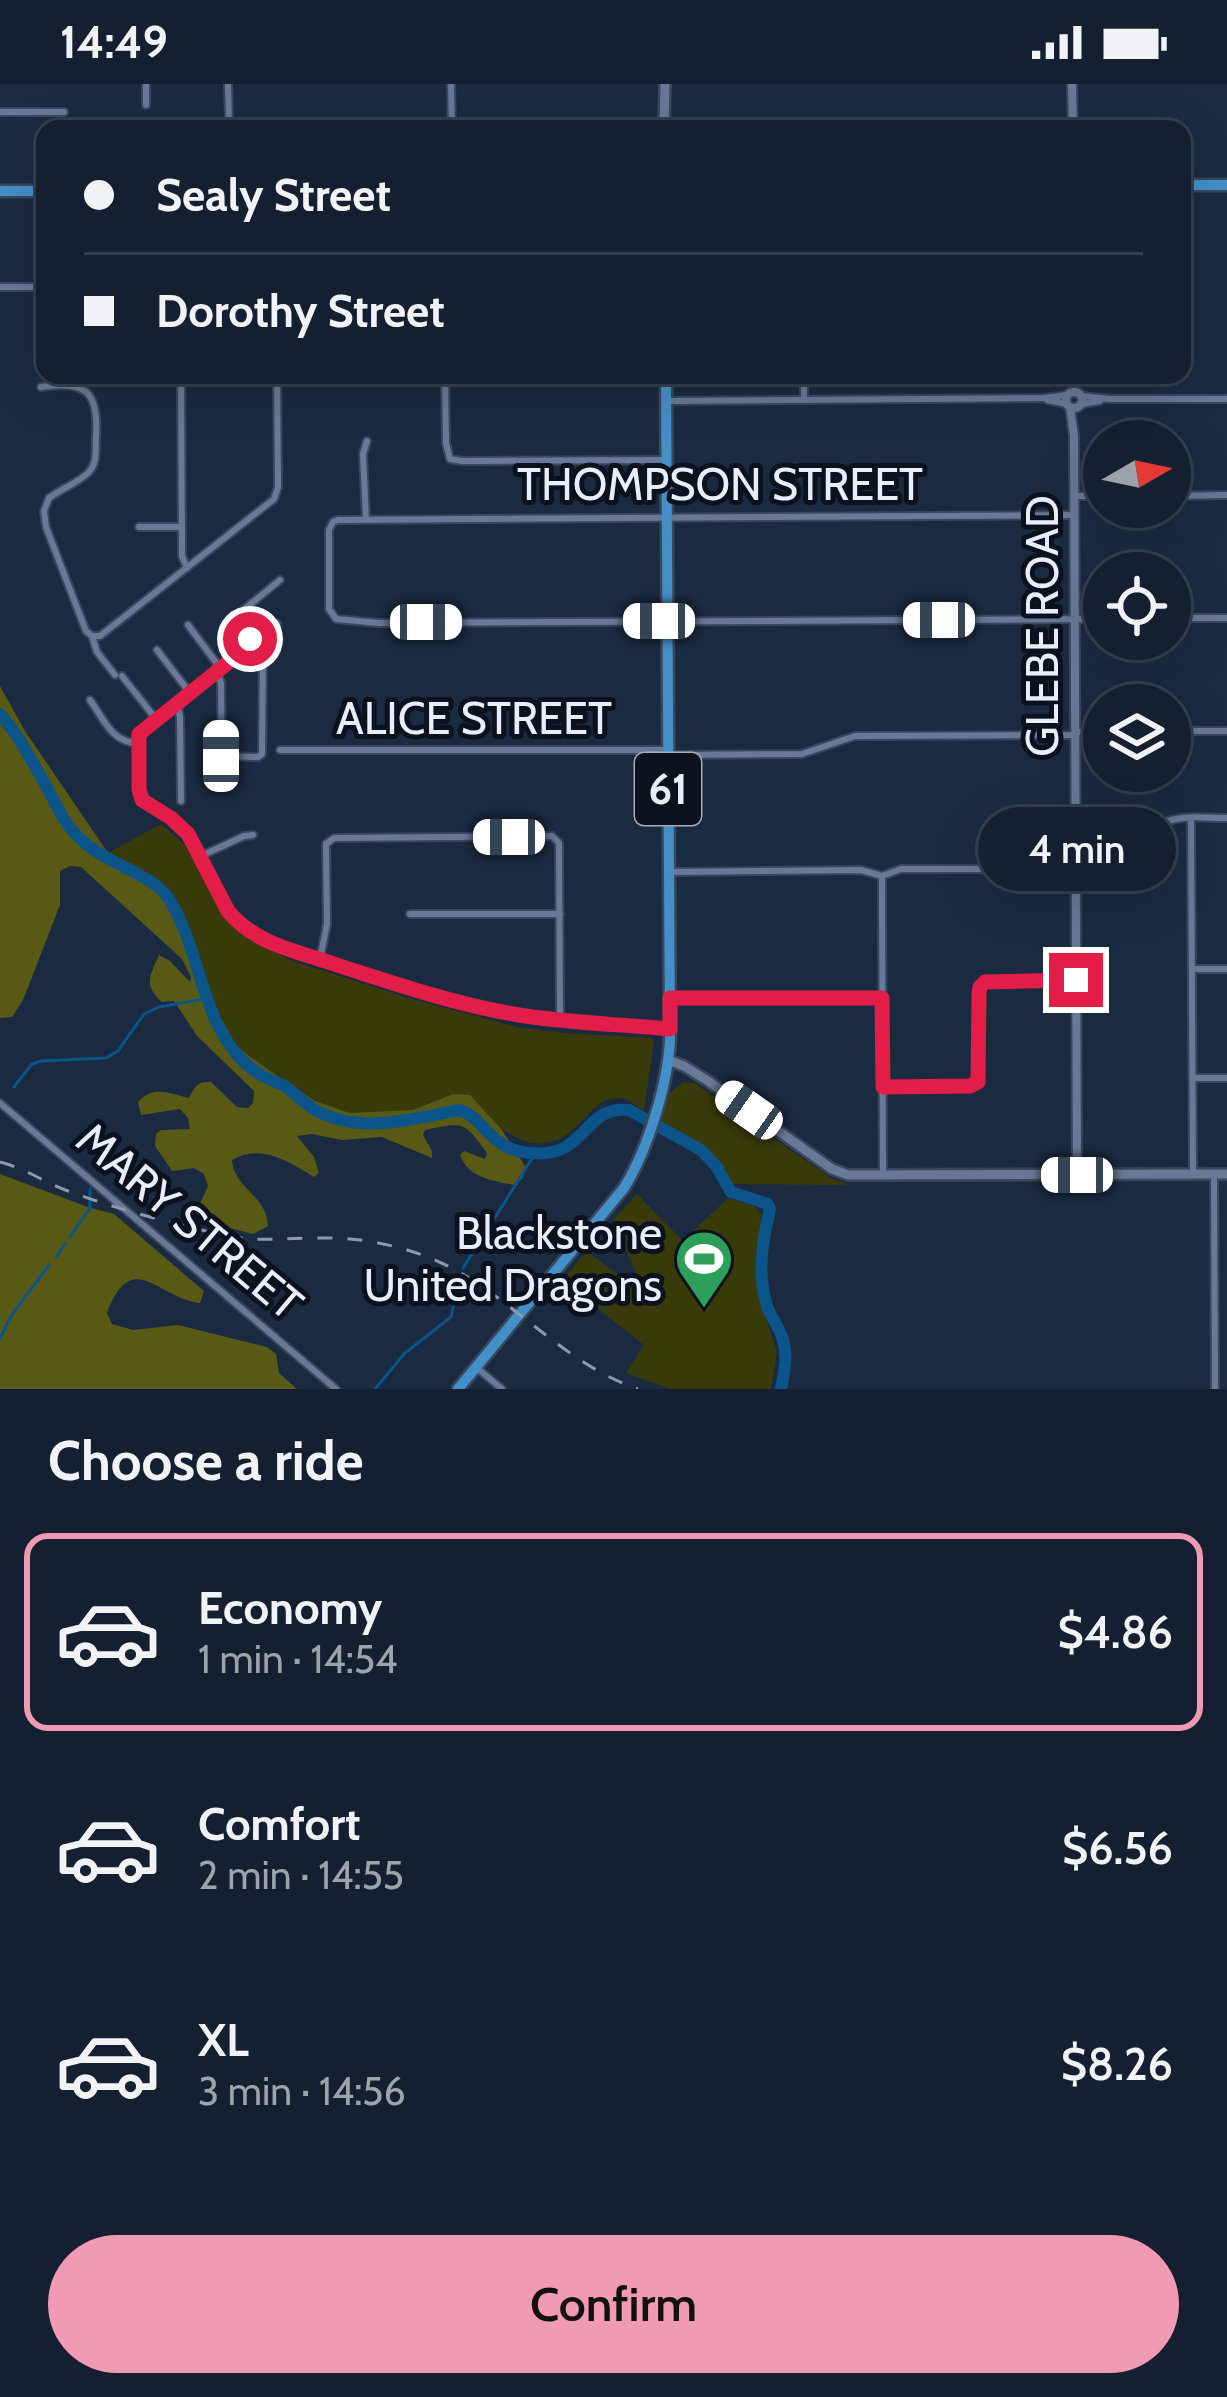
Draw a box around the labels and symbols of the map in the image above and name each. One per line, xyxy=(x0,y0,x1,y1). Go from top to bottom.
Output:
north arrow xyxy=(1083,420,1191,528)
street label: THOMPSON STREET xyxy=(517,457,923,511)
street label: GLEBE ROAD xyxy=(1015,495,1069,757)
car xyxy=(903,602,975,638)
car xyxy=(623,603,695,639)
car xyxy=(390,604,462,640)
route start xyxy=(223,612,277,666)
street label: ALICE STREET xyxy=(336,691,612,745)
car xyxy=(203,720,239,792)
road number: 61 xyxy=(635,753,701,825)
callout: 4 min xyxy=(977,806,1175,890)
car xyxy=(473,819,545,855)
route end xyxy=(1049,953,1103,1007)
car xyxy=(709,1075,789,1145)
street label: MARY STREET xyxy=(66,1111,314,1331)
car xyxy=(1041,1157,1113,1193)
place label: Blackstone United Dragons xyxy=(363,1206,662,1312)
sports icon: Blackstone United Dragons xyxy=(673,1228,735,1310)

